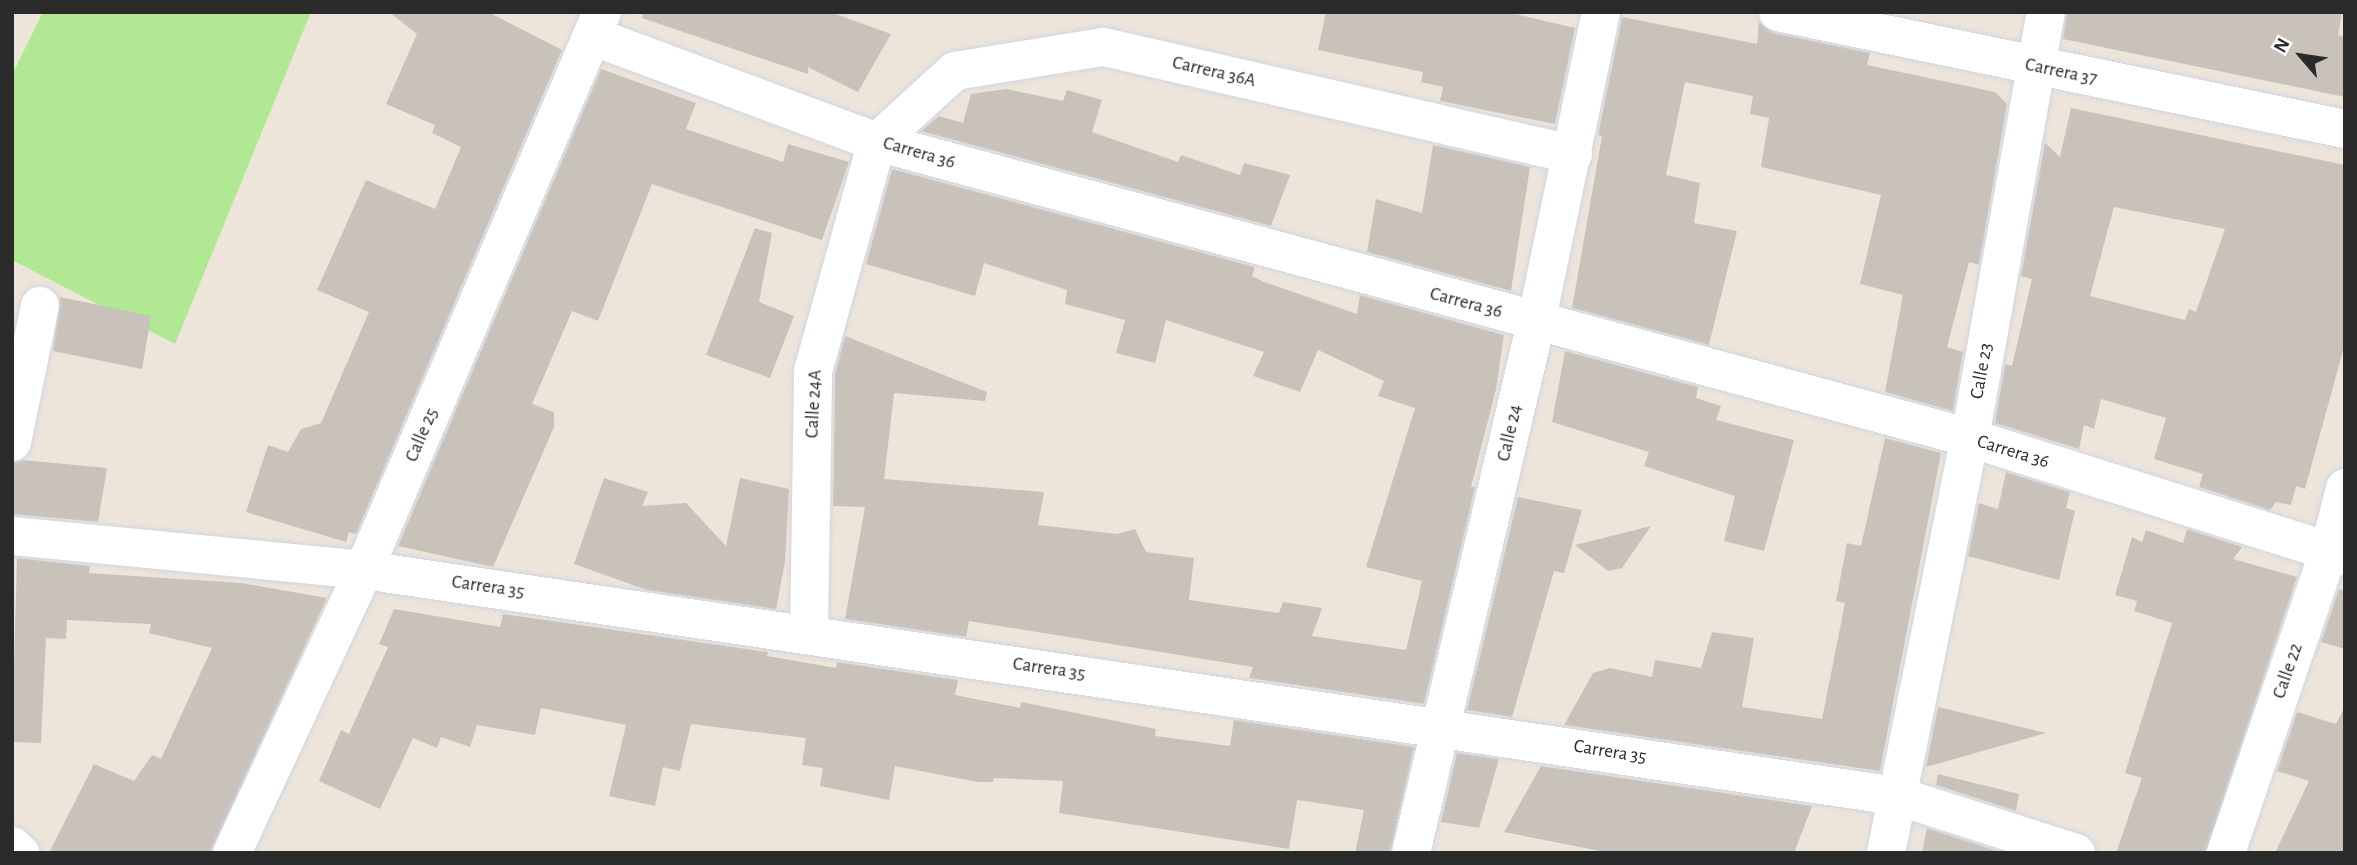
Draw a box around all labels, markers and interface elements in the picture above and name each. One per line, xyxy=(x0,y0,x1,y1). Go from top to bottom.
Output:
north arrow xyxy=(2266,21,2336,91)
text: N xyxy=(2271,35,2294,56)
street label: Carrera 36A xyxy=(1170,51,1258,93)
street label: Carrera 37 xyxy=(2023,53,2099,91)
street label: Carrera 36 xyxy=(880,132,958,174)
street label: Carrera 36 xyxy=(1427,282,1505,324)
street label: Calle 23 xyxy=(1966,341,1998,401)
street label: Calle 24A xyxy=(801,369,827,439)
street label: Calle 24 xyxy=(1492,402,1528,464)
street label: Calle 25 xyxy=(400,405,444,465)
street label: Carrera 36 xyxy=(1974,430,2052,474)
street label: Carrera 35 xyxy=(450,571,526,603)
street label: Calle 22 xyxy=(2268,640,2308,702)
street label: Carrera 35 xyxy=(1011,653,1087,685)
street label: Carrera 35 xyxy=(1572,735,1648,769)

